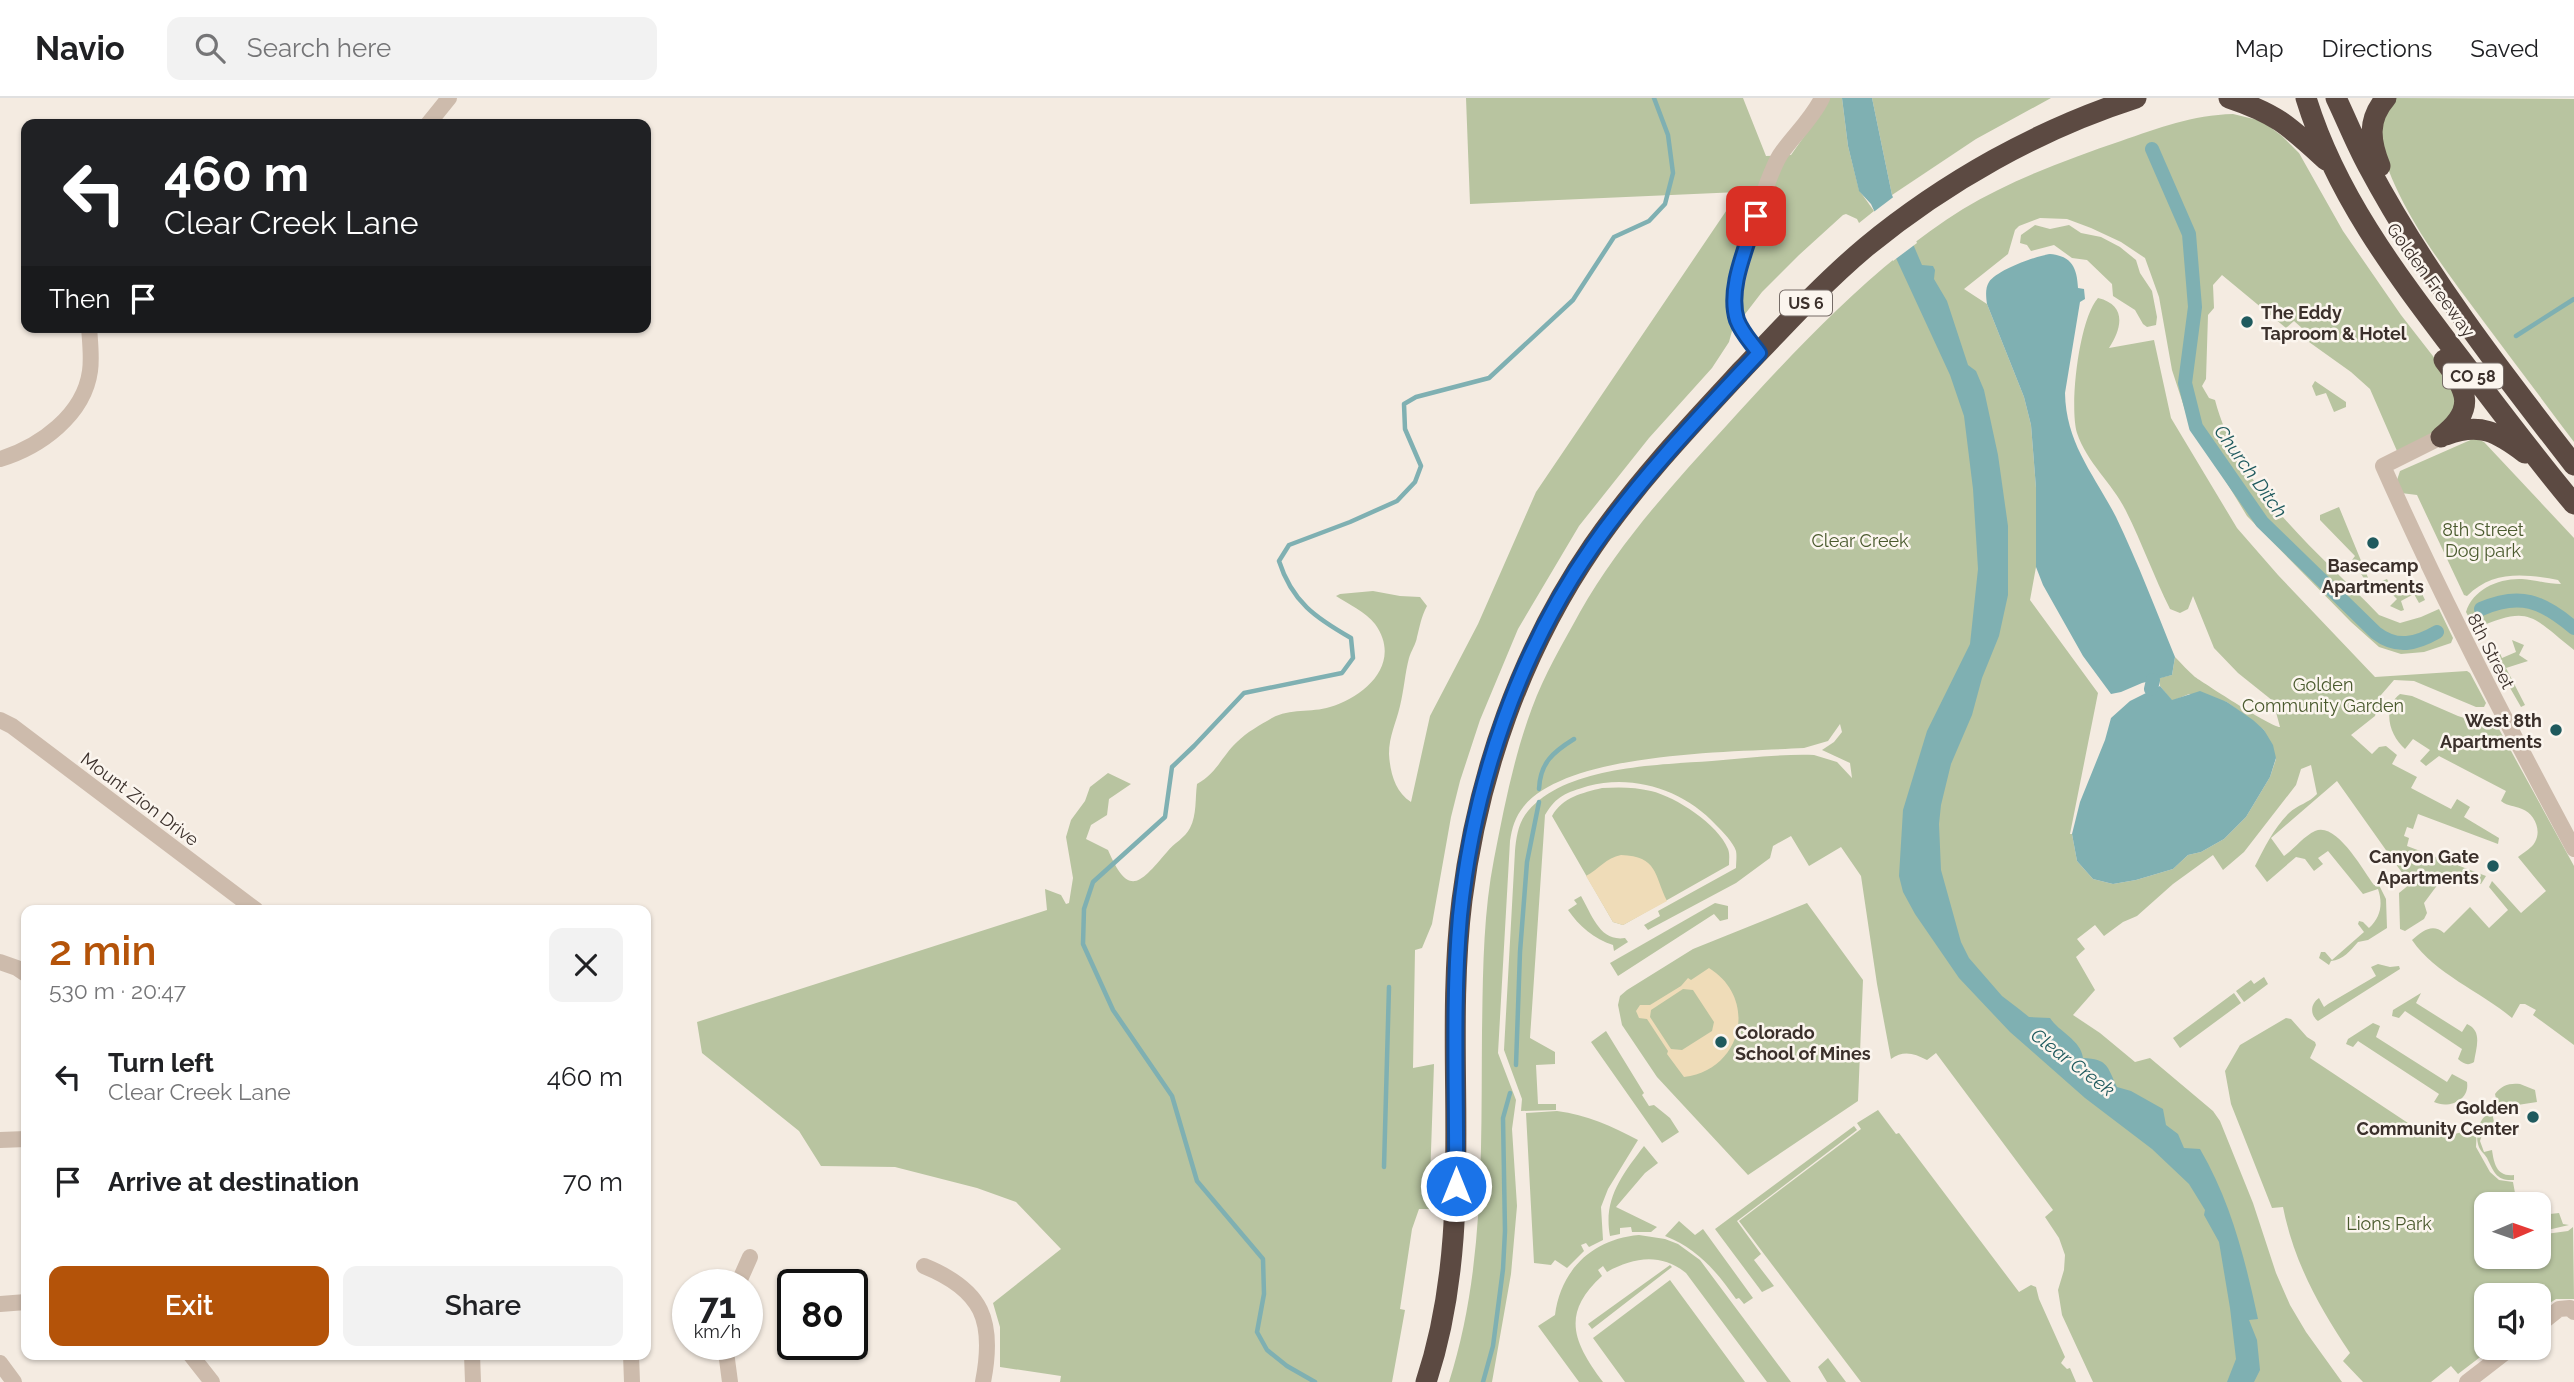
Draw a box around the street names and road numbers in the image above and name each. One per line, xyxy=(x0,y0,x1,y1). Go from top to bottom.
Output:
street label: Golden Freeway xyxy=(2383,219,2480,341)
road number: US 6 xyxy=(1780,290,1832,316)
road number: CO 58 xyxy=(2443,364,2503,388)
street label: 8th Street xyxy=(2463,610,2519,692)
street label: Mount Zion Drive xyxy=(77,748,203,850)

